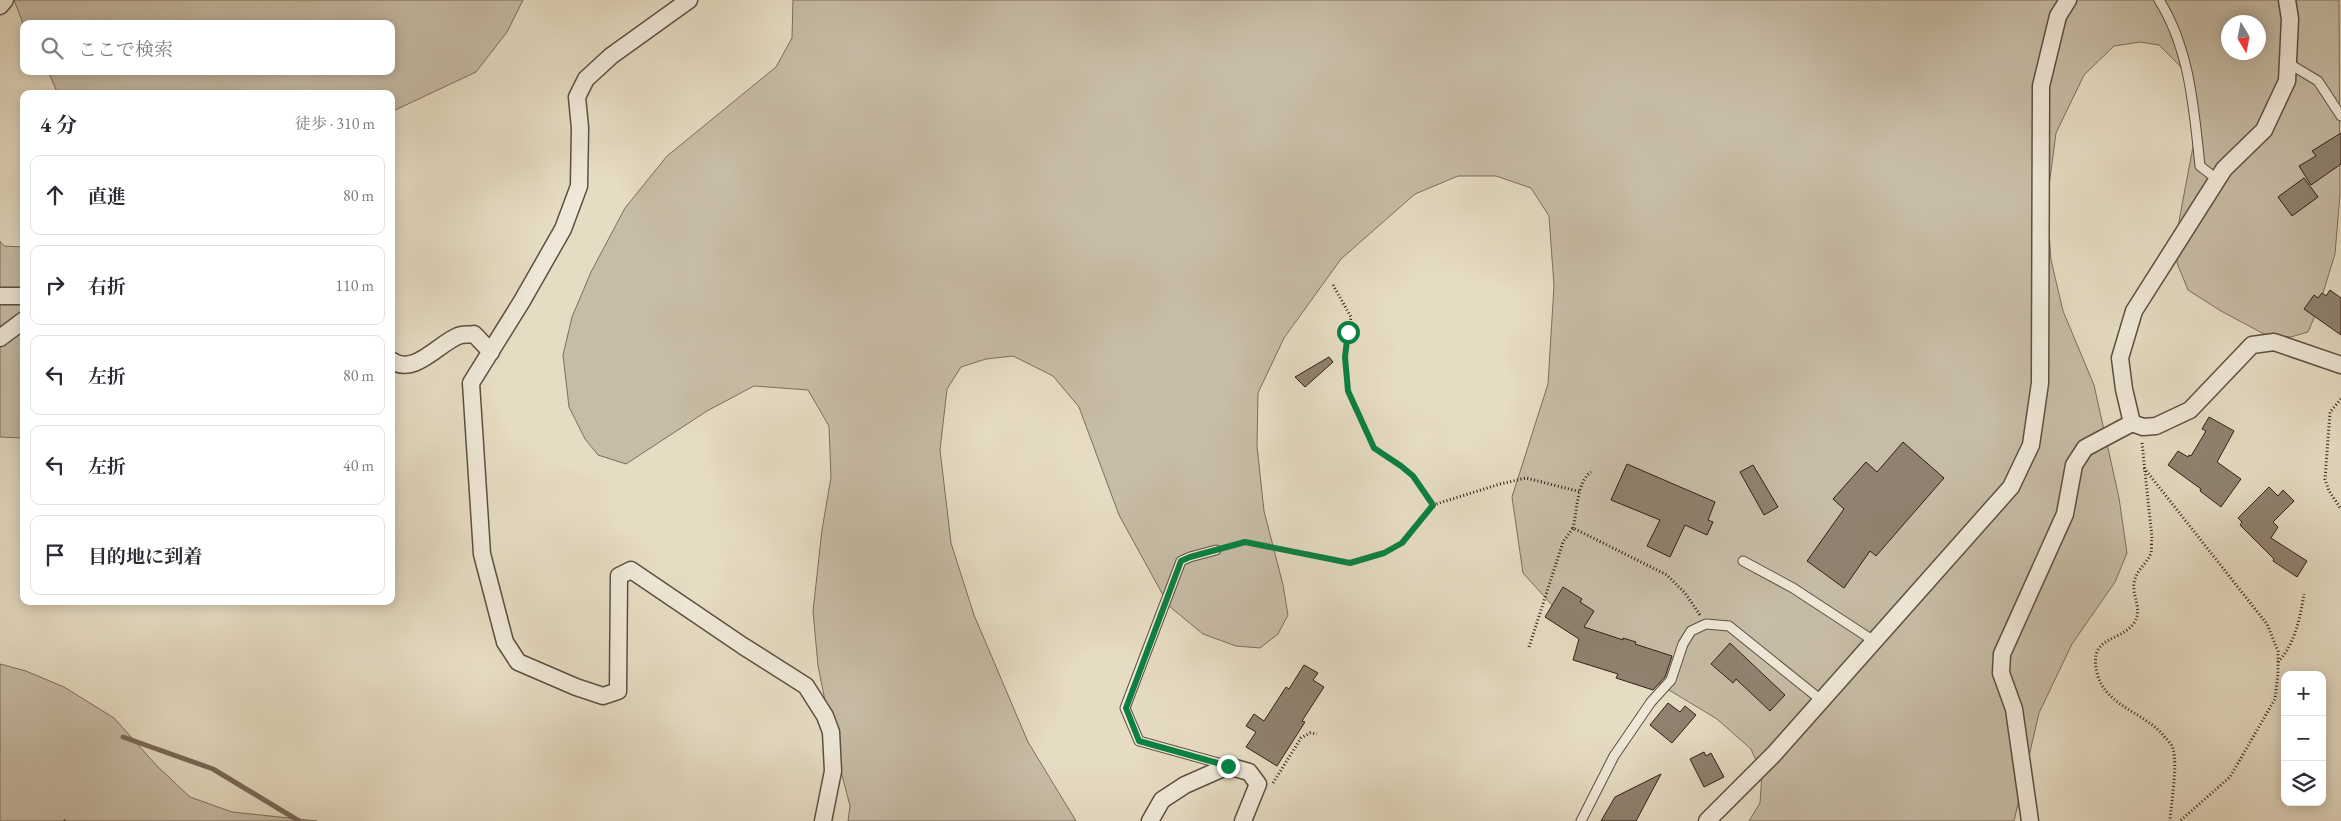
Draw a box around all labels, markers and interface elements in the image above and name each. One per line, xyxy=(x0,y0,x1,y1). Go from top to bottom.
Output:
north arrow xyxy=(2221,15,2266,60)
search box xyxy=(20,20,395,75)
icon: search xyxy=(38,34,66,62)
text: ここで検索 xyxy=(78,37,173,62)
text: 4 分 xyxy=(40,111,77,138)
text: 徒歩 · 310 m xyxy=(295,113,375,134)
icon: ahead xyxy=(41,181,69,209)
text: 直進 xyxy=(88,184,126,209)
text: 80 m xyxy=(343,185,374,206)
icon: right xyxy=(41,271,69,299)
text: 右折 xyxy=(88,274,126,299)
text: 110 m xyxy=(335,275,374,296)
route start xyxy=(1337,321,1360,344)
icon: left xyxy=(41,361,69,389)
text: 左折 xyxy=(88,364,126,389)
text: 80 m xyxy=(343,365,374,386)
icon: left xyxy=(41,451,69,479)
text: 左折 xyxy=(88,454,126,479)
text: 40 m xyxy=(343,455,374,476)
icon: arrive xyxy=(41,541,69,569)
text: 目的地に到着 xyxy=(88,544,202,569)
map controls xyxy=(2281,671,2326,806)
button: + xyxy=(2281,671,2326,716)
button: − xyxy=(2281,716,2326,761)
route end xyxy=(1217,755,1240,778)
button: layers xyxy=(2281,761,2326,806)

